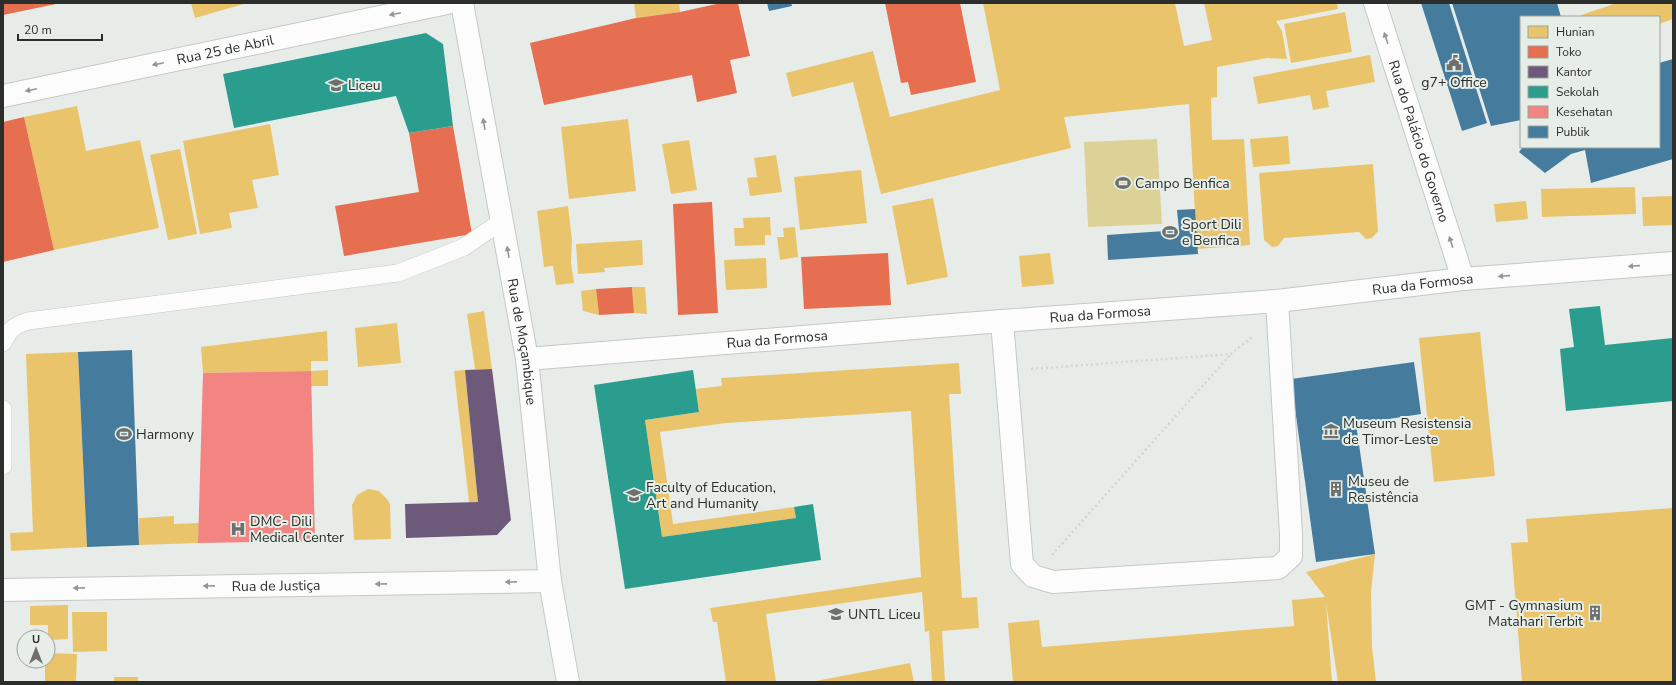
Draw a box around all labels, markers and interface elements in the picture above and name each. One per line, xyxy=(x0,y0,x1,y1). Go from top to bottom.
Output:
one-way arrow xyxy=(389,11,401,17)
scale bar xyxy=(18,16,102,42)
legend xyxy=(1520,16,1660,148)
text: 20 m xyxy=(24,22,52,38)
text: Hunian xyxy=(1556,24,1595,40)
street label: Rua 25 de Abril xyxy=(175,30,276,69)
one-way arrow xyxy=(1383,31,1389,43)
text: Toko xyxy=(1556,44,1582,60)
public building icon: g7+ Office xyxy=(1445,54,1463,72)
street label: Rua do Palácio do Governo xyxy=(1384,58,1453,225)
one-way arrow xyxy=(152,61,164,67)
text: Kantor xyxy=(1556,64,1592,80)
place label: g7+ Office xyxy=(1421,73,1487,92)
school or university icon: Liceu xyxy=(327,76,345,94)
place label: Liceu xyxy=(348,76,381,95)
text: Sekolah xyxy=(1556,84,1599,100)
one-way arrow xyxy=(25,88,37,94)
text: Kesehatan xyxy=(1556,104,1612,120)
one-way arrow xyxy=(481,118,487,130)
text: Publik xyxy=(1556,124,1591,140)
sports icon: Campo Benfica xyxy=(1114,174,1132,192)
place label: Campo Benfica xyxy=(1135,174,1230,193)
place label: Sport Dili e Benfica xyxy=(1182,215,1241,250)
sports icon: Sport Dili e Benfica xyxy=(1161,223,1179,241)
one-way arrow xyxy=(1448,235,1454,247)
one-way arrow xyxy=(504,246,510,258)
one-way arrow xyxy=(1628,263,1640,270)
street label: Rua da Formosa xyxy=(1371,269,1474,300)
one-way arrow xyxy=(1498,272,1510,279)
street label: Rua de Moçambique xyxy=(502,277,541,406)
street label: Rua da Formosa xyxy=(1049,301,1152,328)
street label: Rua da Formosa xyxy=(726,326,829,353)
place label: Museum Resistensia de Timor-Leste xyxy=(1343,414,1471,449)
museum icon: Museum Resistensia de Timor-Leste xyxy=(1322,422,1340,440)
sports icon: Harmony xyxy=(115,425,133,443)
place label: Harmony xyxy=(136,425,195,444)
place label: Museu de Resistência xyxy=(1348,472,1419,507)
place label: Faculty of Education, Art and Humanity xyxy=(646,478,776,513)
building icon: Museu de Resistência xyxy=(1327,480,1345,498)
school or university icon: Faculty of Education, Art and Humanity xyxy=(625,486,643,504)
place label: DMC- Dili Medical Center xyxy=(250,512,344,547)
hospital icon: DMC- Dili Medical Center xyxy=(229,520,247,538)
street label: Rua de Justiça xyxy=(232,576,320,596)
one-way arrow xyxy=(504,579,517,585)
one-way arrow xyxy=(374,581,387,587)
one-way arrow xyxy=(203,583,215,590)
one-way arrow xyxy=(73,585,85,592)
place label: GMT - Gymnasium Matahari Terbit xyxy=(1465,596,1583,631)
building icon: GMT - Gymnasium Matahari Terbit xyxy=(1586,604,1604,622)
school or university icon: UNTL Liceu xyxy=(827,605,845,623)
place label: UNTL Liceu xyxy=(848,605,921,624)
north arrow xyxy=(16,629,56,669)
text: U xyxy=(32,632,40,647)

